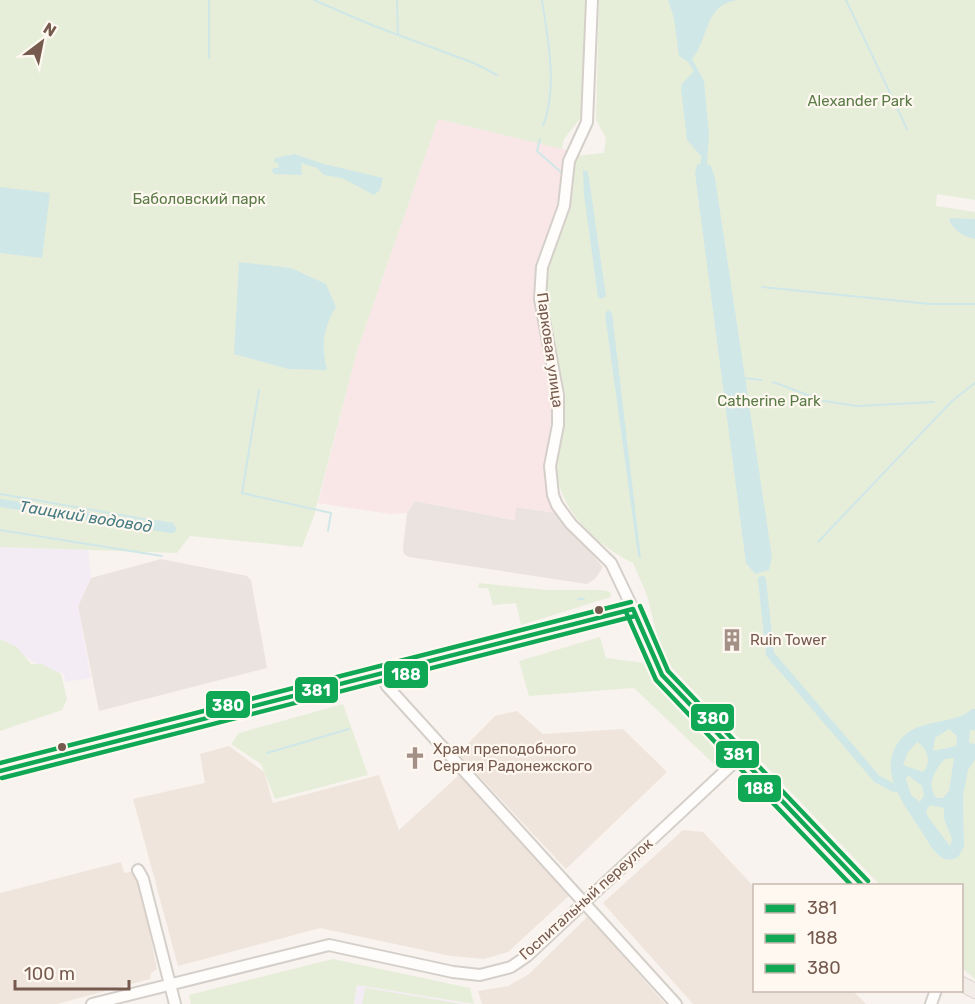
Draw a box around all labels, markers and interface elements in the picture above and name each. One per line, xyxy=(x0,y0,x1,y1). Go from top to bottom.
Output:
north arrow xyxy=(12,12,72,72)
text: N xyxy=(40,19,60,41)
park label: Alexander Park xyxy=(808,92,913,110)
park label: Баболовский парк xyxy=(132,190,266,208)
street label: Парковая улица xyxy=(533,291,567,409)
park label: Catherine Park xyxy=(717,392,821,410)
water label: Таицкий водовод xyxy=(18,497,154,536)
unlabelled marker xyxy=(593,604,605,616)
building icon: Ruin Tower xyxy=(719,627,745,653)
place label: Ruin Tower xyxy=(750,631,827,649)
line badge: 188 xyxy=(383,660,429,689)
text: 188 xyxy=(391,665,421,684)
line badge: 381 xyxy=(294,676,339,704)
text: 381 xyxy=(301,681,331,700)
line badge: 380 xyxy=(205,690,251,719)
text: 380 xyxy=(212,696,244,715)
line badge: 380 xyxy=(690,703,735,732)
text: 380 xyxy=(697,709,729,728)
place label: Храм преподобного Сергия Радонежского xyxy=(433,740,592,775)
line badge: 381 xyxy=(715,740,760,769)
unlabelled marker xyxy=(56,741,68,753)
church icon: Храм преподобного Сергия Радонежского xyxy=(402,745,428,771)
text: 381 xyxy=(723,745,753,764)
line badge: 188 xyxy=(737,774,782,803)
text: 188 xyxy=(744,779,774,798)
street label: Госпитальный переулок xyxy=(516,834,656,964)
legend xyxy=(753,884,963,992)
text: 381 xyxy=(807,897,837,919)
text: 188 xyxy=(807,927,838,949)
scale bar xyxy=(15,953,129,991)
text: 380 xyxy=(807,957,841,979)
text: 100 m xyxy=(24,963,75,985)

